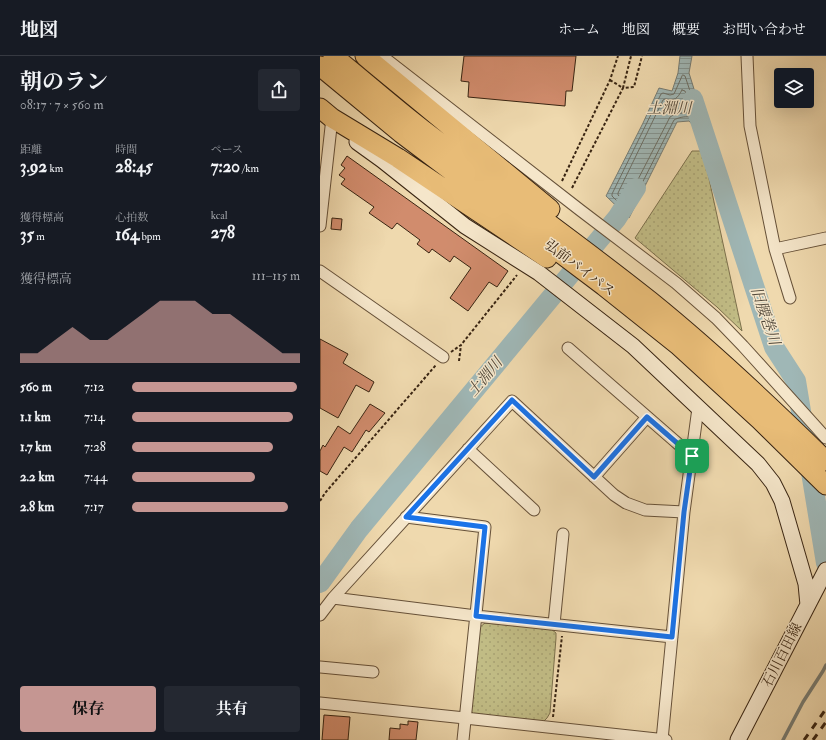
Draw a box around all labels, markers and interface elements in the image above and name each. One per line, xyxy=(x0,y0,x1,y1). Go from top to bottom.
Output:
text: 地図 xyxy=(20,18,58,42)
text: ホーム xyxy=(558,21,600,38)
text: 地図 xyxy=(622,21,650,38)
text: 概要 xyxy=(672,21,700,38)
text: お問い合わせ xyxy=(722,21,806,38)
text: 朝のラン xyxy=(20,68,108,96)
map controls xyxy=(774,68,814,108)
button: layers xyxy=(774,68,814,108)
button: share xyxy=(258,69,300,111)
text: 08:17 · 7 × 560 m xyxy=(20,97,104,113)
water label: 土淵川 xyxy=(646,99,693,118)
text: 距離 xyxy=(20,143,42,156)
text: 時間 xyxy=(115,143,137,156)
text: ペース xyxy=(211,143,243,156)
text: 3.92 xyxy=(20,156,47,177)
text: 28:45 xyxy=(115,156,153,177)
text: 7:20 xyxy=(211,156,240,177)
text: km xyxy=(47,162,63,175)
text: /km xyxy=(240,162,259,175)
text: kcal xyxy=(211,209,228,222)
text: 獲得標高 xyxy=(20,211,64,224)
text: 心拍数 xyxy=(115,211,148,224)
text: 278 xyxy=(211,222,235,243)
text: 35 xyxy=(20,224,34,245)
text: 164 xyxy=(115,224,139,245)
text: m xyxy=(34,230,45,243)
text: bpm xyxy=(139,230,161,243)
street label: 弘前バイパス xyxy=(541,236,619,300)
text: 111–115 m xyxy=(252,268,300,284)
text: 獲得標高 xyxy=(20,271,72,287)
water label: 旧腰巻川 xyxy=(746,285,784,349)
water label: 土淵川 xyxy=(463,352,508,400)
text: 560 m xyxy=(20,379,52,395)
text: 7:12 xyxy=(84,379,104,395)
text: 1.1 km xyxy=(20,409,51,425)
text: 7:14 xyxy=(84,409,105,425)
text: 1.7 km xyxy=(20,439,52,455)
text: 7:28 xyxy=(84,439,106,455)
pin xyxy=(675,439,709,473)
icon: arrive xyxy=(681,445,703,467)
text: 2.2 km xyxy=(20,469,55,485)
text: 7:44 xyxy=(84,469,107,485)
text: 2.8 km xyxy=(20,499,54,515)
text: 7:17 xyxy=(84,499,104,515)
street label: 石川百田線 xyxy=(759,620,805,690)
button: 保存 xyxy=(20,686,156,732)
button: 共有 xyxy=(164,686,300,732)

